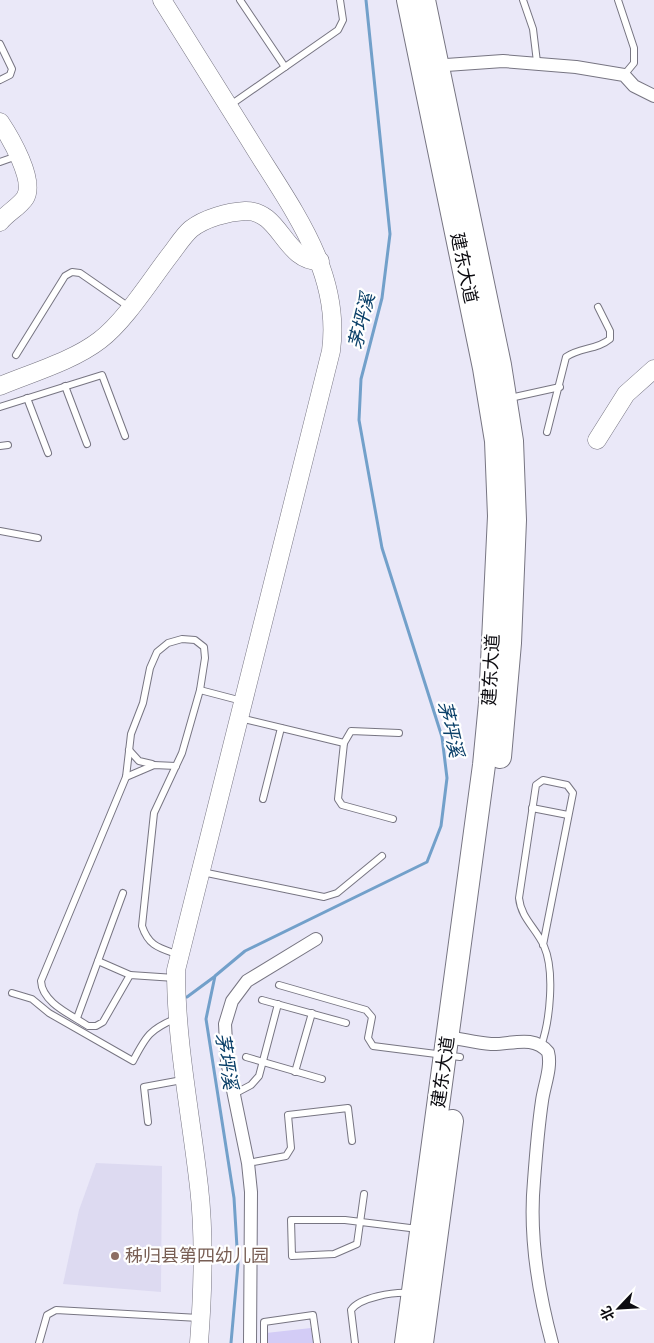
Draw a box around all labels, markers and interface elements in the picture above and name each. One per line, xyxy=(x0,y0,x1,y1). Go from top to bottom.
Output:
street label: 建东大道 xyxy=(446,230,482,306)
water label: 茅坪溪 xyxy=(344,289,380,352)
street label: 建东大道 xyxy=(478,633,504,707)
water label: 茅坪溪 xyxy=(433,699,468,761)
water label: 茅坪溪 xyxy=(211,1031,242,1093)
street label: 建东大道 xyxy=(427,1035,459,1109)
place label: 秭归县第四幼儿园 xyxy=(125,1245,269,1267)
marker: 秭归县第四幼儿园 xyxy=(109,1250,121,1262)
north arrow xyxy=(594,1283,644,1333)
text: 北 xyxy=(597,1303,618,1323)

